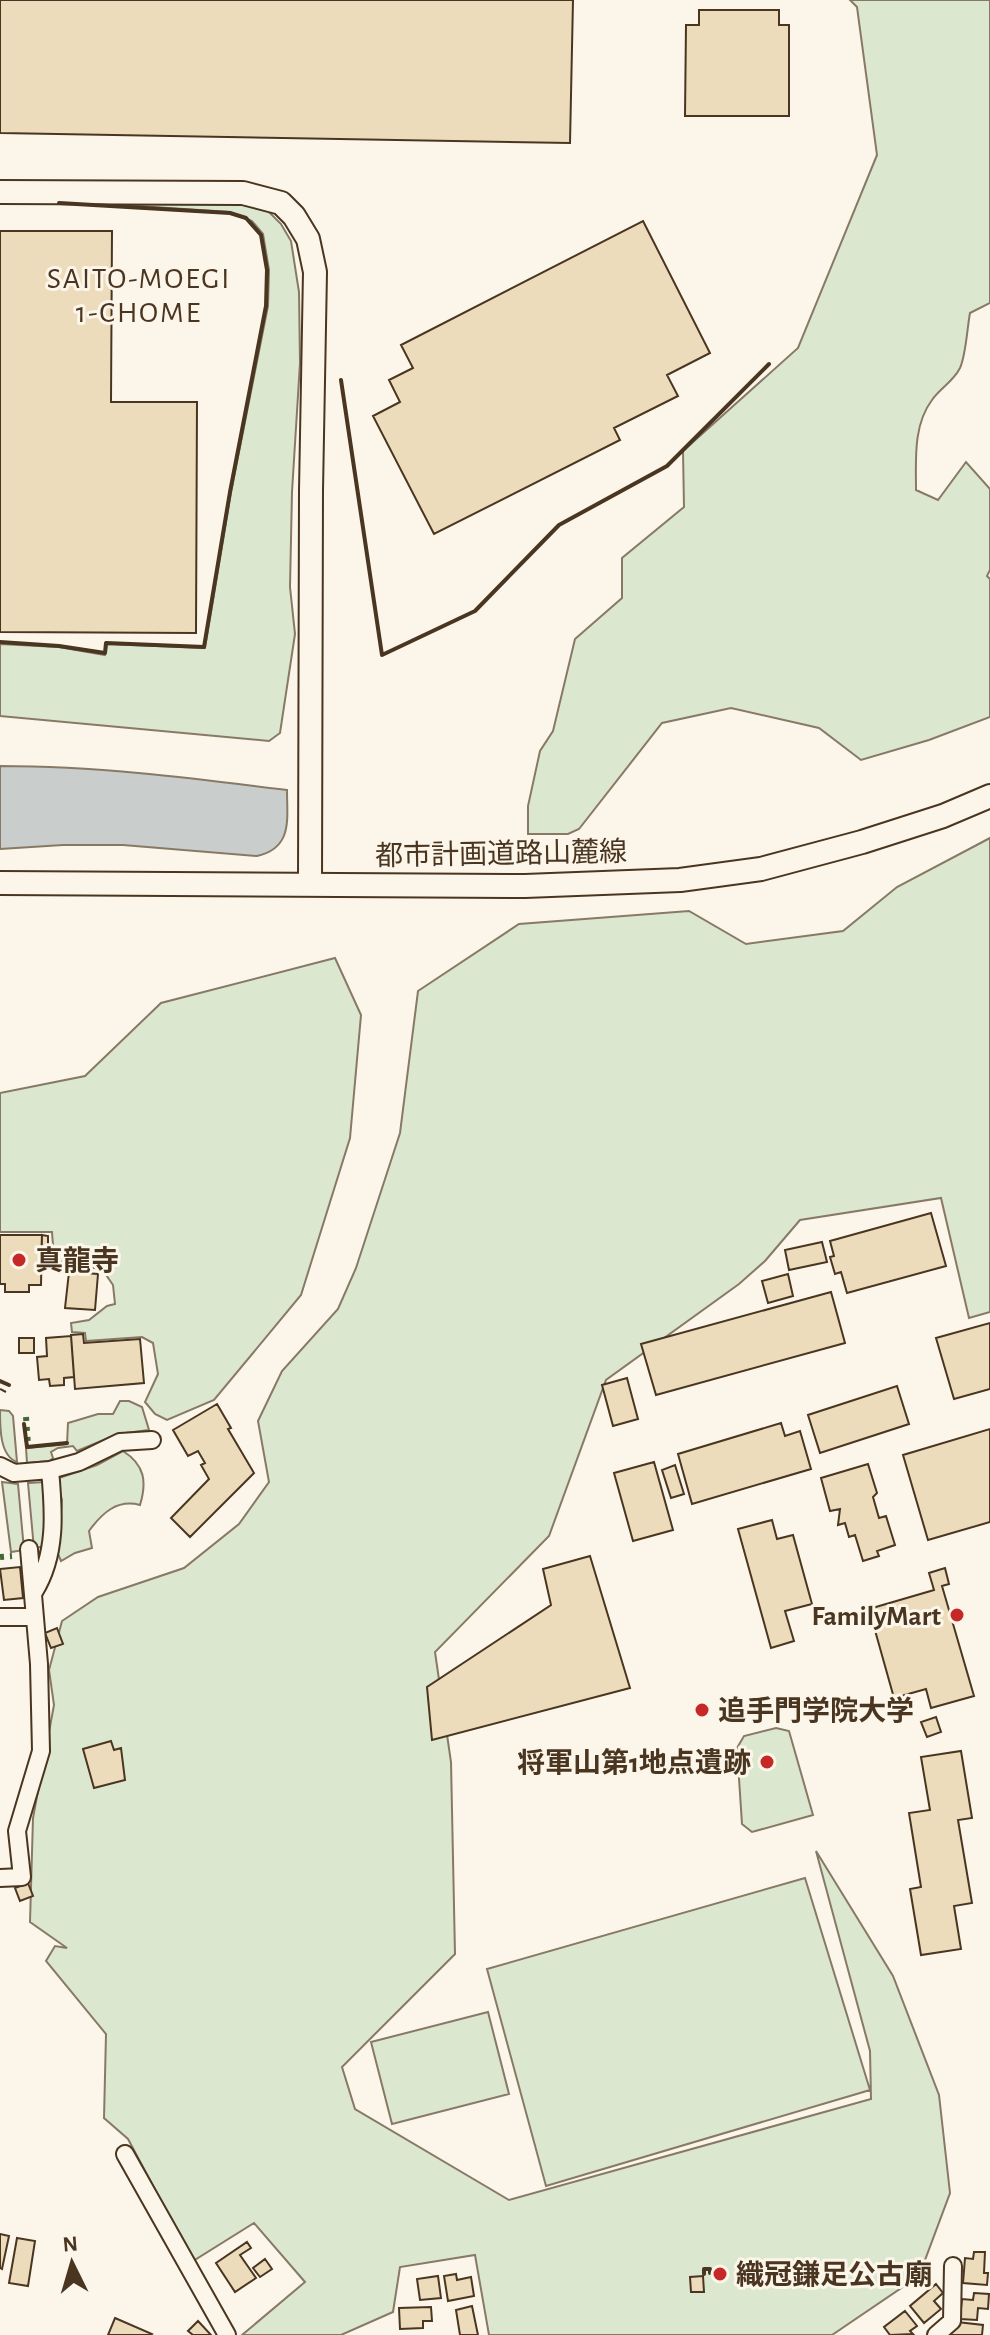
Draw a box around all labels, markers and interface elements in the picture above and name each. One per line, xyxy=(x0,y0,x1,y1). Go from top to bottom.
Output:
district label: SAITO-MOEGI 1-CHOME xyxy=(47,264,231,328)
street label: 都市計画道路山麓線 xyxy=(375,837,627,871)
place label: 真龍寺 xyxy=(35,1245,119,1276)
marker: 真龍寺 xyxy=(10,1251,28,1269)
place label: FamilyMart xyxy=(811,1603,942,1631)
marker: FamilyMart xyxy=(948,1606,966,1624)
place label: 追手門学院大学 xyxy=(718,1696,914,1726)
marker: 追手門学院大学 xyxy=(693,1701,711,1719)
place label: 将軍山第1地点遺跡 xyxy=(517,1747,751,1778)
marker: 将軍山第1地点遺跡 xyxy=(758,1753,776,1771)
north arrow xyxy=(32,2223,112,2303)
text: N xyxy=(62,2232,79,2256)
place label: 織冠鎌足公古廟 xyxy=(736,2259,932,2290)
marker: 織冠鎌足公古廟 xyxy=(711,2265,729,2283)

